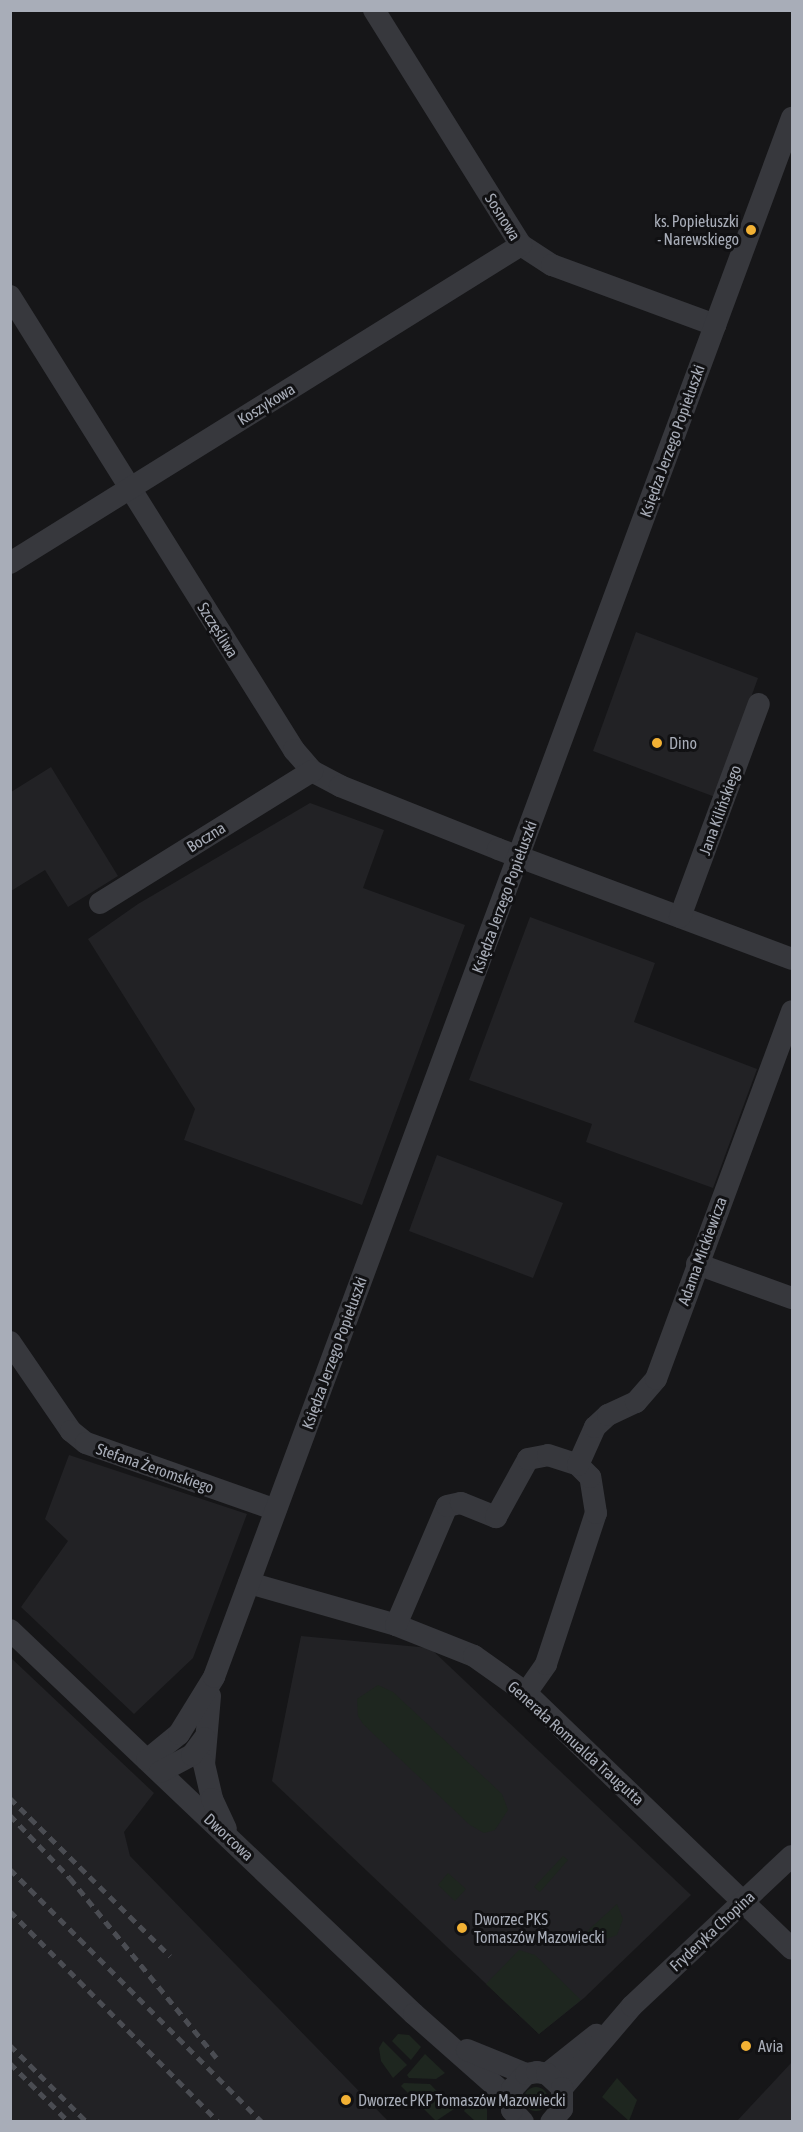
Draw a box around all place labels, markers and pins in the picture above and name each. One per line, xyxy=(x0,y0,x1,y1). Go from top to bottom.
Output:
place label: ks. Popiełuszki - Narewskiego xyxy=(654,211,739,249)
marker: ks. Popiełuszki - Narewskiego xyxy=(744,223,758,237)
place label: Dino xyxy=(669,733,697,753)
marker: Dino xyxy=(650,736,664,750)
place label: Dworzec PKS Tomaszów Mazowiecki xyxy=(474,1909,605,1947)
marker: Dworzec PKS Tomaszów Mazowiecki xyxy=(455,1921,469,1935)
place label: Avia xyxy=(758,2036,784,2056)
marker: Avia xyxy=(739,2039,753,2053)
place label: Dworzec PKP Tomaszów Mazowiecki xyxy=(358,2090,566,2110)
marker: Dworzec PKP Tomaszów Mazowiecki xyxy=(339,2093,353,2107)

